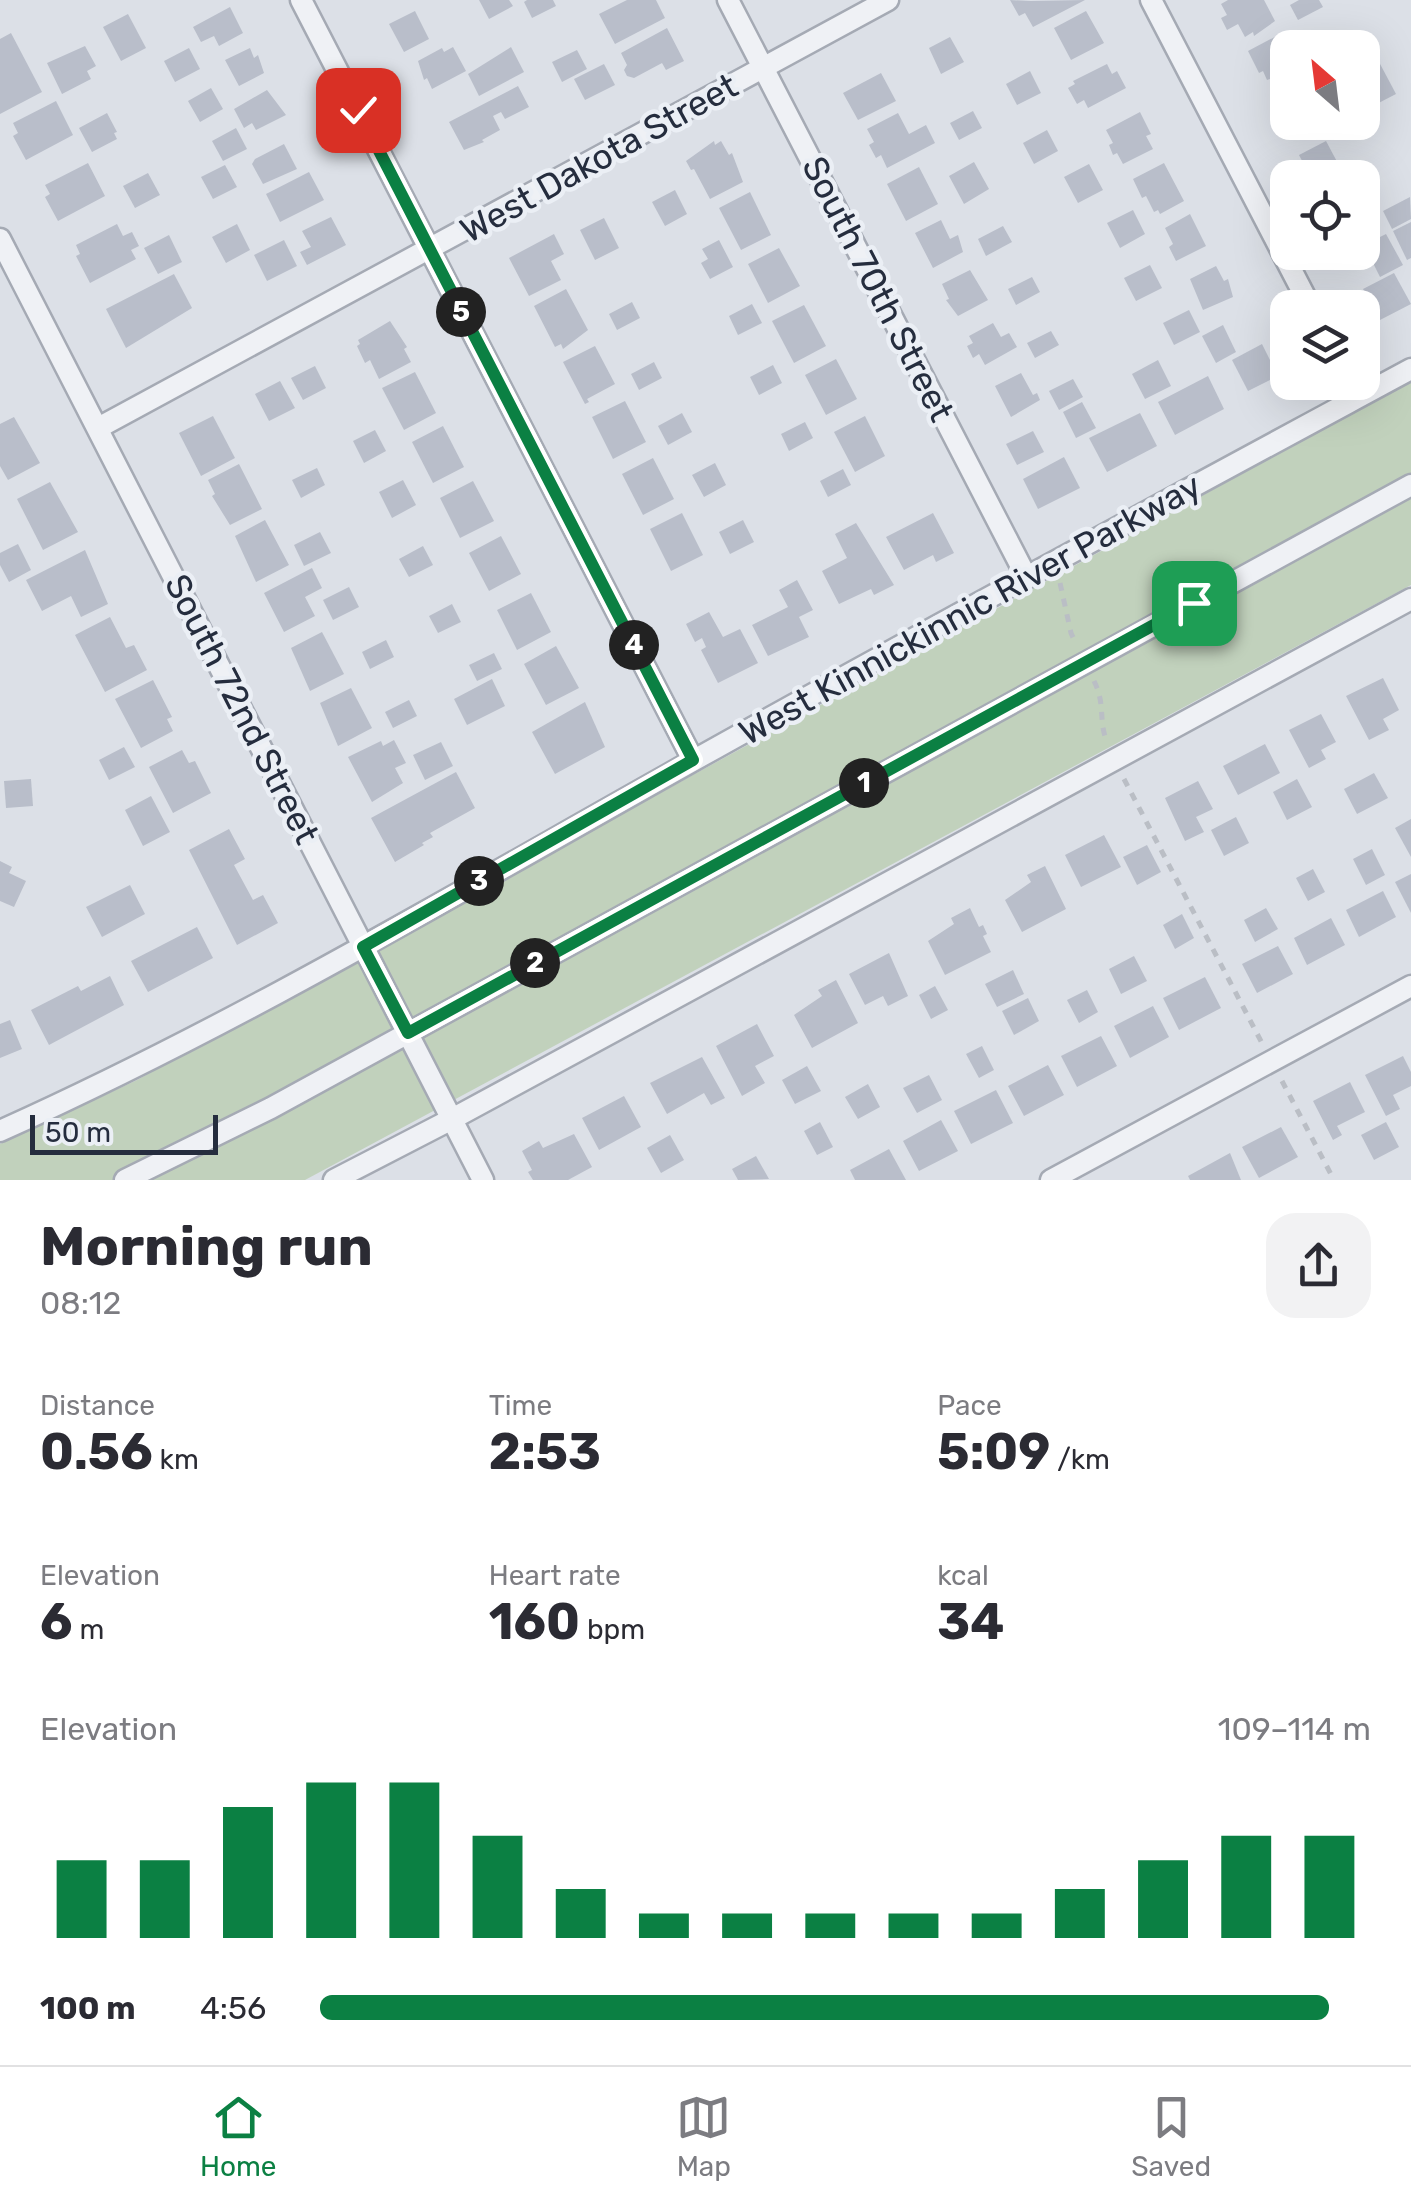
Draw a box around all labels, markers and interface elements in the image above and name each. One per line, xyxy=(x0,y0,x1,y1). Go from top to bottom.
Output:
north arrow xyxy=(1270,30,1380,140)
map controls xyxy=(1270,30,1380,400)
street label: West Dakota Street xyxy=(453,64,745,252)
pin xyxy=(316,68,401,153)
icon: check xyxy=(331,83,386,138)
street label: South 70th Street xyxy=(793,150,963,428)
button: locate xyxy=(1270,160,1380,270)
pin: 5 xyxy=(436,287,486,337)
button: layers xyxy=(1270,290,1380,400)
text: 5 xyxy=(452,295,470,328)
street label: West Kinnickinnic River Parkway xyxy=(732,464,1208,754)
pin xyxy=(1152,561,1237,646)
street label: South 72nd Street xyxy=(156,567,328,851)
icon: arrive xyxy=(1167,576,1222,631)
pin: 4 xyxy=(609,620,659,670)
text: 4 xyxy=(624,628,644,661)
pin: 1 xyxy=(839,758,889,808)
text: 1 xyxy=(857,766,871,799)
pin: 3 xyxy=(454,856,504,906)
text: 3 xyxy=(470,864,488,897)
pin: 2 xyxy=(510,938,560,988)
text: 2 xyxy=(526,946,544,979)
scale bar xyxy=(30,1110,218,1154)
text: 50 m xyxy=(45,1116,111,1149)
button: share xyxy=(1266,1213,1371,1318)
text: Morning run xyxy=(40,1214,373,1279)
text: 08:12 xyxy=(40,1284,121,1322)
text: Distance xyxy=(40,1389,155,1422)
text: Time xyxy=(489,1389,552,1422)
text: Pace xyxy=(937,1389,1002,1422)
text: 0.56 xyxy=(40,1422,153,1482)
text: 2:53 xyxy=(489,1422,601,1482)
text: 5:09 xyxy=(937,1422,1050,1482)
text: km xyxy=(153,1443,199,1476)
text: /km xyxy=(1050,1443,1110,1476)
text: Elevation xyxy=(40,1559,160,1592)
text: Heart rate xyxy=(489,1559,621,1592)
text: kcal xyxy=(937,1559,989,1592)
text: 6 xyxy=(40,1592,73,1652)
text: 160 xyxy=(489,1592,580,1652)
text: 34 xyxy=(937,1592,1004,1652)
text: m xyxy=(73,1613,104,1646)
text: bpm xyxy=(580,1613,645,1646)
text: Elevation xyxy=(40,1710,177,1748)
text: 109–114 m xyxy=(1218,1710,1371,1748)
text: 100 m xyxy=(40,1989,136,2027)
text: 4:56 xyxy=(200,1989,266,2027)
tab: Home xyxy=(200,2090,277,2183)
tab: Map xyxy=(676,2090,731,2183)
tab: Saved xyxy=(1131,2090,1211,2183)

